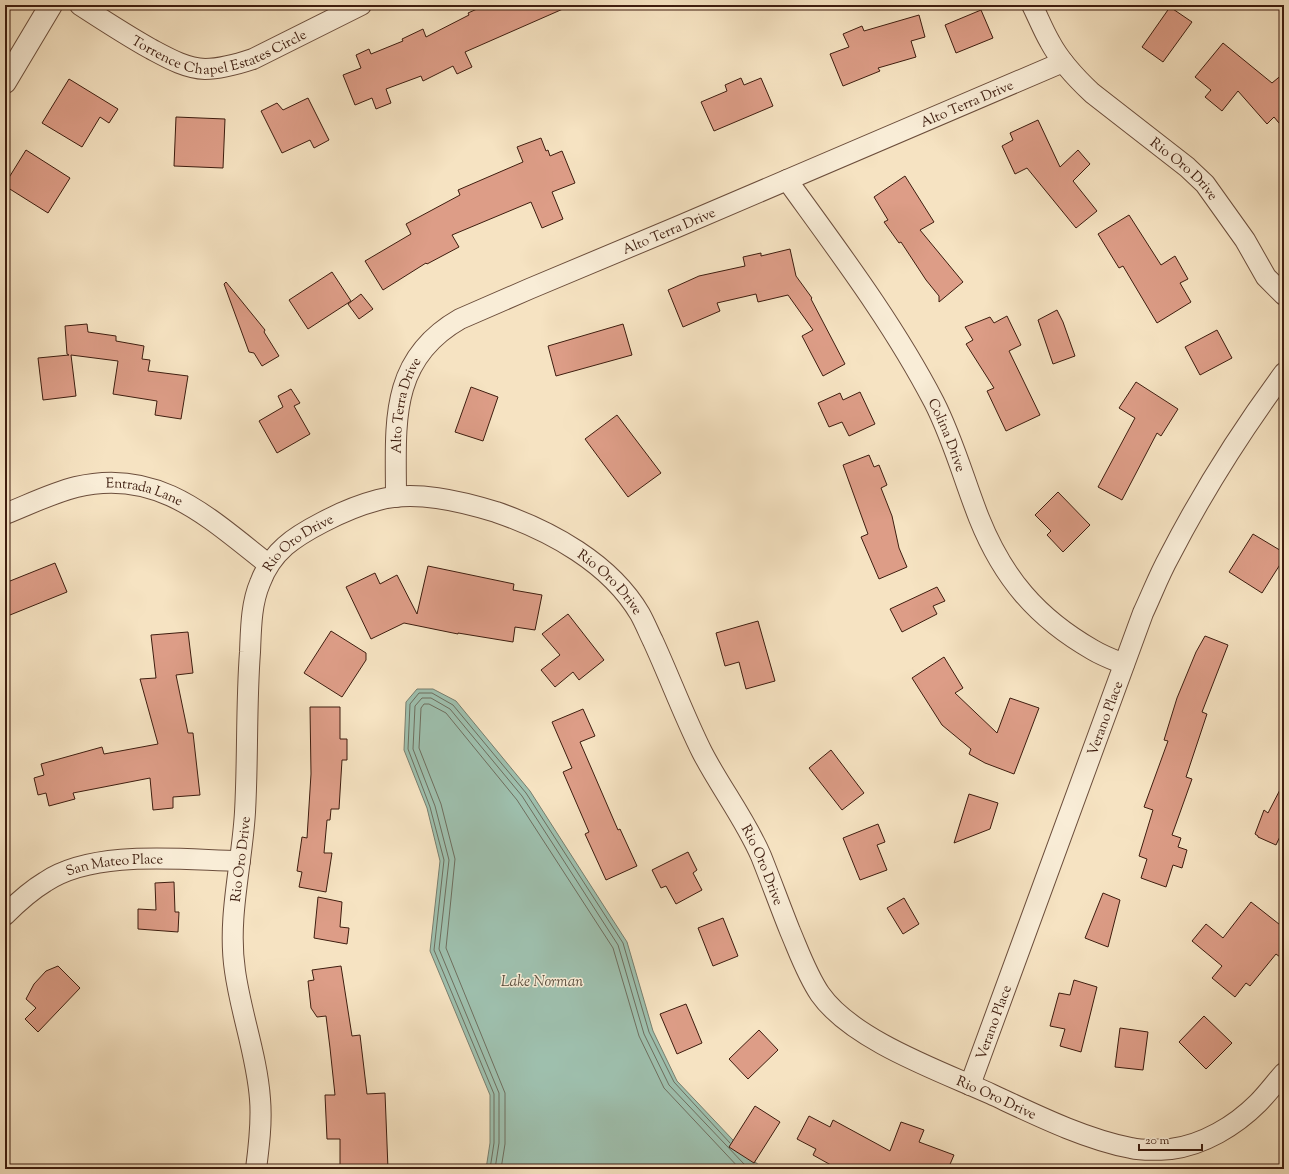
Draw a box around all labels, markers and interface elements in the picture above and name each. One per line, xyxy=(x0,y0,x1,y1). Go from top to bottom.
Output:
street label: Torrence Chapel Estates Circle xyxy=(126,21,312,45)
text: Torrence Chapel Estates Circle xyxy=(127,26,310,81)
street label: Alto Terra Drive xyxy=(918,76,1017,134)
street label: Rio Oro Drive xyxy=(1145,134,1222,205)
street label: Alto Terra Drive xyxy=(620,204,719,261)
street label: Alto Terra Drive xyxy=(388,354,427,454)
street label: Colina Drive xyxy=(922,395,970,475)
street label: Entrada Lane xyxy=(106,474,186,512)
street label: Rio Oro Drive xyxy=(259,510,337,576)
street label: Rio Oro Drive xyxy=(572,546,646,619)
street label: Verano Place xyxy=(1084,679,1129,759)
street label: Rio Oro Drive xyxy=(227,816,257,903)
street label: Rio Oro Drive xyxy=(735,822,787,909)
street label: San Mateo Place xyxy=(64,850,163,882)
water label: Lake Norman xyxy=(501,972,583,993)
street label: Verano Place xyxy=(972,983,1018,1063)
street label: Rio Oro Drive xyxy=(953,1072,1039,1126)
scale bar xyxy=(1139,1126,1202,1152)
text: 20 m xyxy=(1145,1132,1170,1150)

